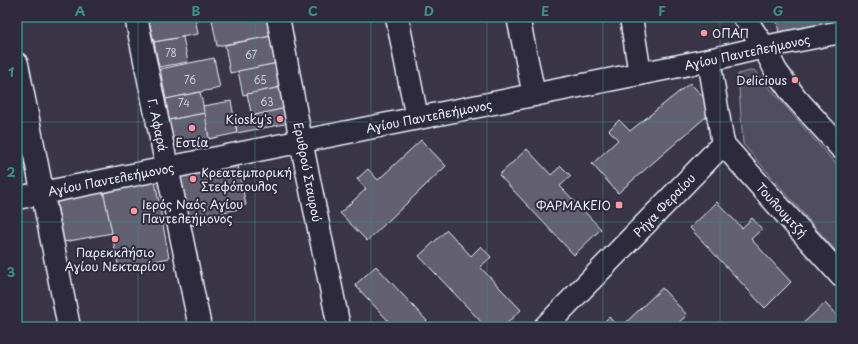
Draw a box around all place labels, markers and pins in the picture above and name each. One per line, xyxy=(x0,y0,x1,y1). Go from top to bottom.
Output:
place label: ΟΠΑΠ xyxy=(712,24,749,42)
marker: ΟΠΑΠ xyxy=(699,28,709,38)
place label: Delicious xyxy=(736,71,788,89)
marker: Delicious xyxy=(790,75,800,85)
place label: Kiosky's xyxy=(226,110,273,128)
marker: Kiosky's xyxy=(275,114,285,124)
marker: Εστία xyxy=(187,123,197,133)
place label: Εστία xyxy=(176,133,209,151)
place label: Κρεατεμπορική Στεφόπουλος xyxy=(201,163,292,195)
marker: Κρεατεμπορική Στεφόπουλος xyxy=(188,174,198,184)
place label: Ιερός Ναός Αγίου Παντελεήμονος xyxy=(142,195,243,227)
place label: ΦΑΡΜΑΚΕΙΟ xyxy=(536,196,611,214)
marker: ΦΑΡΜΑΚΕΙΟ xyxy=(614,200,624,210)
marker: Ιερός Ναός Αγίου Παντελεήμονος xyxy=(129,206,139,216)
marker: Παρεκκλήσιο Αγίου Νεκταρίου xyxy=(110,234,120,244)
place label: Παρεκκλήσιο Αγίου Νεκταρίου xyxy=(65,243,165,275)

